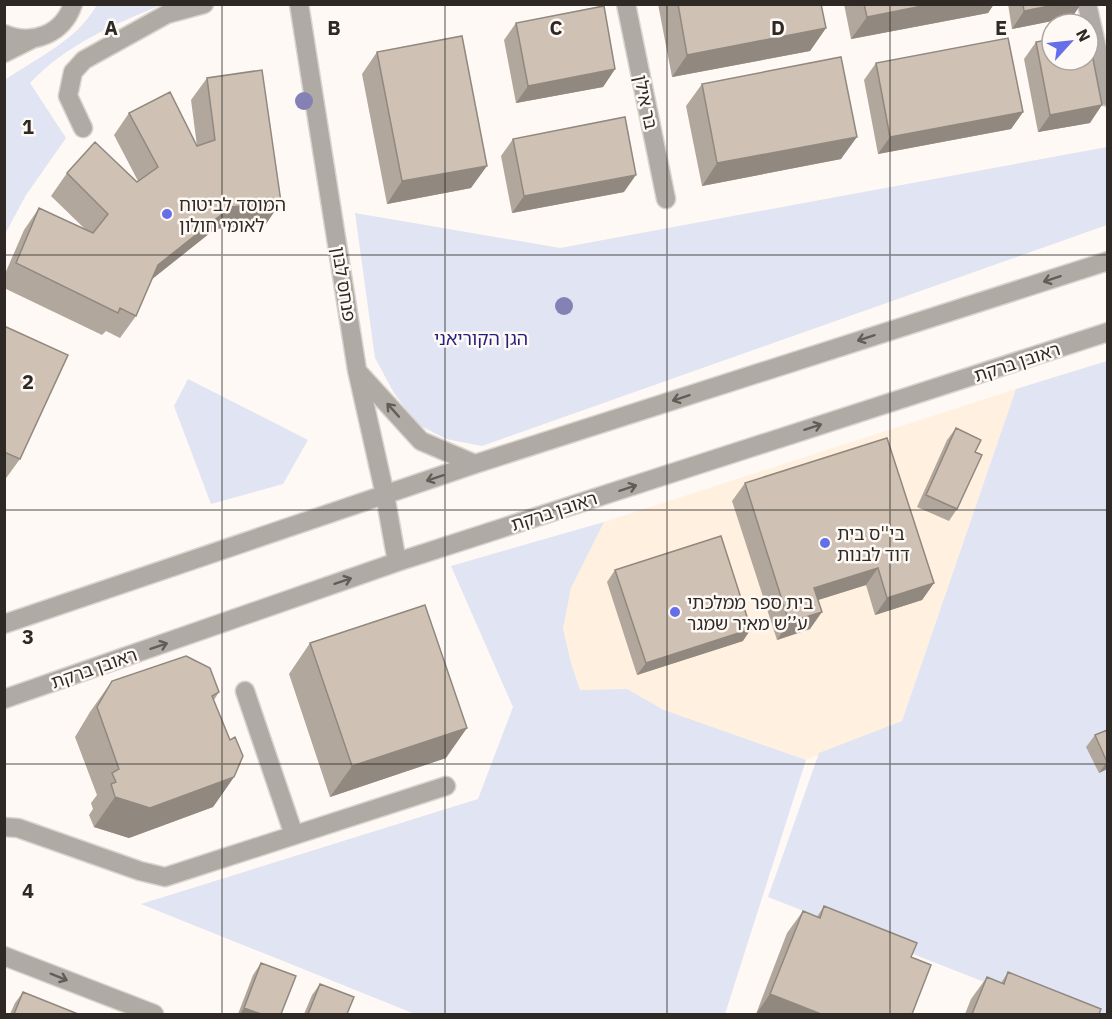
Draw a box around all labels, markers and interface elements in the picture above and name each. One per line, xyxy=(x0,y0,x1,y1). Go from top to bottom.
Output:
north arrow xyxy=(1040,12,1100,72)
text: A xyxy=(104,14,118,41)
text: B xyxy=(327,14,341,41)
text: C xyxy=(549,14,563,41)
text: D xyxy=(771,14,785,41)
text: E xyxy=(995,14,1007,41)
text: N xyxy=(1072,25,1095,45)
street label: בר אילן xyxy=(629,73,663,131)
text: 1 xyxy=(22,113,34,140)
place label: המוסד לביטוח לאומי חולון xyxy=(179,193,286,237)
marker: המוסד לביטוח לאומי חולון xyxy=(160,207,174,221)
street label: פנחס לבון xyxy=(327,245,361,323)
one-way arrow xyxy=(1043,274,1062,285)
park label: הגן הקוריאני xyxy=(434,327,528,350)
one-way arrow xyxy=(857,334,876,345)
street label: ראובן ברקת xyxy=(971,337,1063,387)
text: 2 xyxy=(22,368,34,395)
one-way arrow xyxy=(672,393,691,404)
one-way arrow xyxy=(386,403,400,418)
one-way arrow xyxy=(803,421,822,432)
one-way arrow xyxy=(426,473,445,484)
one-way arrow xyxy=(618,481,637,492)
street label: ראובן ברקת xyxy=(508,486,600,536)
place label: בי''ס בית דוד לבנות xyxy=(837,522,910,566)
marker: בי''ס בית דוד לבנות xyxy=(818,536,832,550)
one-way arrow xyxy=(333,575,352,586)
place label: בית ספר ממלכתי ע’’ש מאיר שמגר xyxy=(687,591,814,635)
marker: בית ספר ממלכתי ע’’ש מאיר שמגר xyxy=(668,605,682,619)
text: 3 xyxy=(22,623,34,650)
one-way arrow xyxy=(149,639,168,650)
street label: ראובן ברקת xyxy=(48,643,140,693)
text: 4 xyxy=(22,877,34,904)
one-way arrow xyxy=(49,972,68,983)

